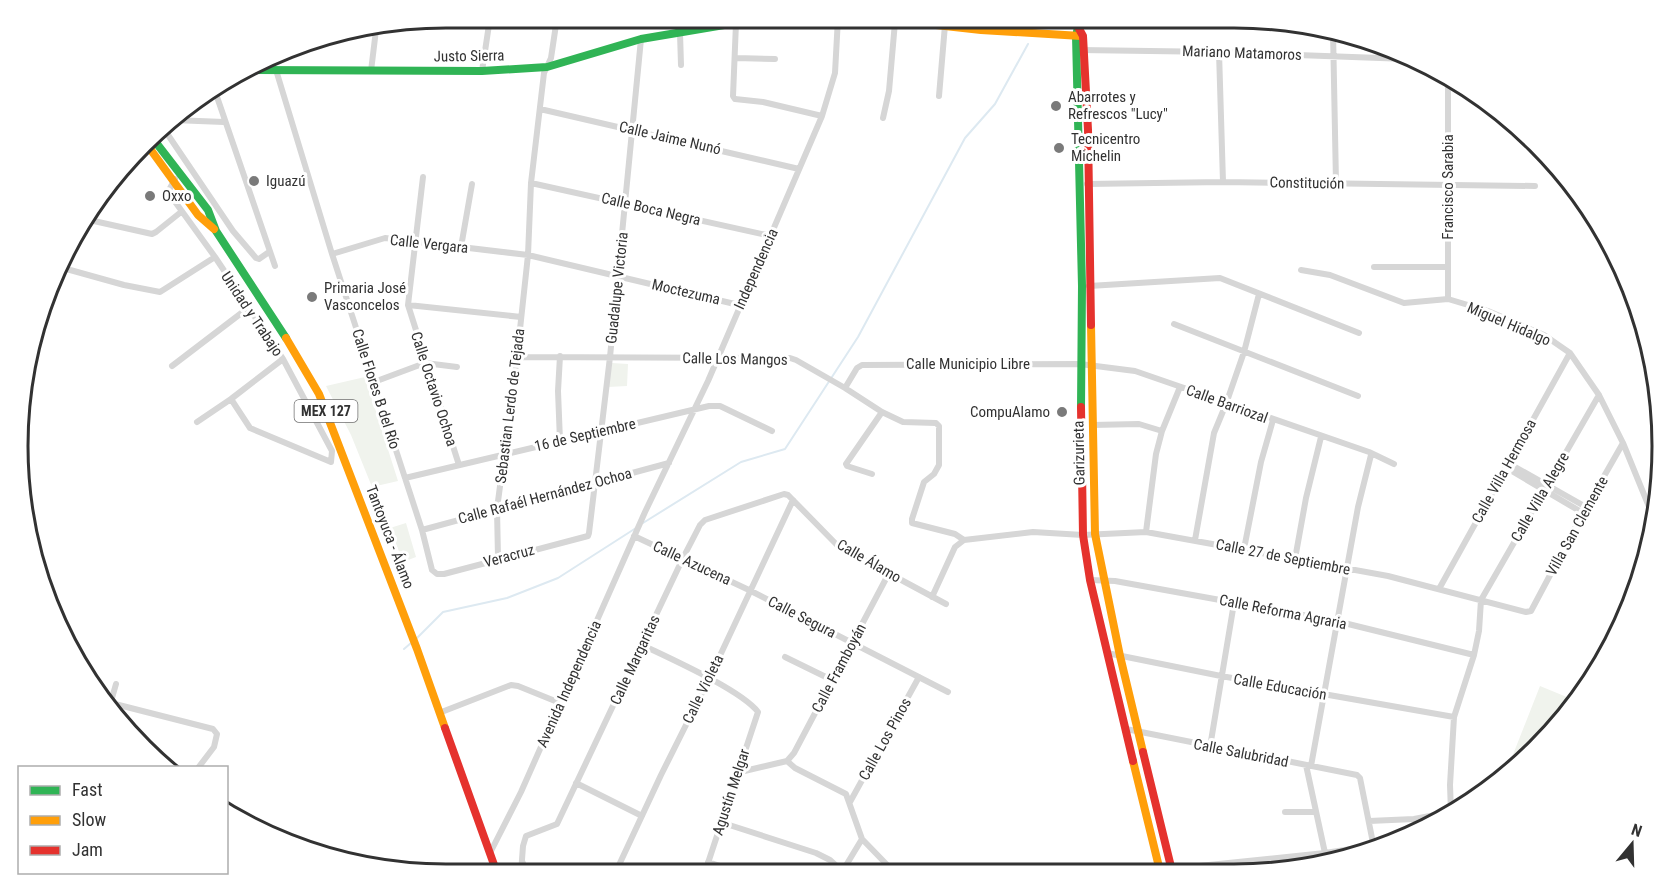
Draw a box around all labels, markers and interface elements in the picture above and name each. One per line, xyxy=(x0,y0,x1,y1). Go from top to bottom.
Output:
street label: Mariano Matamoros xyxy=(1182,42,1302,64)
street label: Justo Sierra xyxy=(433,46,505,66)
place label: Abarrotes y Refrescos "Lucy" xyxy=(1068,88,1168,123)
marker: Abarrotes y Refrescos "Lucy" xyxy=(1049,99,1063,113)
street label: Calle Jaime Nunó xyxy=(617,118,723,158)
place label: Tecnicentro Michelin xyxy=(1071,130,1140,165)
street label: Francisco Sarabia xyxy=(1439,134,1457,240)
marker: Tecnicentro Michelin xyxy=(1052,141,1066,155)
place label: Iguazú xyxy=(266,172,305,190)
street label: Constitución xyxy=(1269,173,1345,193)
marker: Iguazú xyxy=(247,174,261,188)
place label: Oxxo xyxy=(162,187,192,205)
marker: Oxxo xyxy=(143,189,157,203)
street label: Calle Boca Negra xyxy=(600,189,702,229)
street label: Independencia xyxy=(730,226,782,312)
street label: Calle Vergara xyxy=(389,231,469,257)
street label: Guadalupe Victoria xyxy=(602,231,632,345)
street label: Unidad y Trabajo xyxy=(217,268,287,360)
street label: Moctezuma xyxy=(650,275,722,309)
place label: Primaria José Vasconcelos xyxy=(324,279,406,314)
marker: Primaria José Vasconcelos xyxy=(305,290,319,304)
street label: Miguel Hidalgo xyxy=(1464,298,1554,350)
street label: Calle Flores B del Río xyxy=(348,327,404,451)
street label: Sebastian Lerdo de Tejada xyxy=(492,328,528,484)
street label: Calle Octavio Ochoa xyxy=(407,330,461,448)
street label: Calle Los Mangos xyxy=(682,349,788,369)
street label: Calle Municipio Libre xyxy=(906,355,1030,373)
street label: Calle Barriozal xyxy=(1184,381,1270,427)
road number: MEX 127 xyxy=(294,400,358,422)
place label: CompuAlamo xyxy=(970,403,1050,421)
marker: CompuAlamo xyxy=(1055,405,1069,419)
street label: 16 de Septiembre xyxy=(533,415,637,455)
street label: Calle Villa Hermosa xyxy=(1468,416,1540,526)
street label: Garizurieta xyxy=(1069,421,1089,485)
street label: Calle Villa Alegre xyxy=(1507,449,1573,545)
street label: Calle Rafaél Hernández Ochoa xyxy=(456,464,634,528)
street label: Villa San Clemente xyxy=(1542,473,1612,579)
street label: Tantoyuca - Álamo xyxy=(362,483,418,591)
street label: Calle Álamo xyxy=(834,535,904,587)
street label: Calle 27 de Septiembre xyxy=(1214,535,1352,579)
street label: Calle Azucena xyxy=(650,537,734,589)
street label: Veracruz xyxy=(482,541,536,571)
street label: Calle Reforma Agraria xyxy=(1218,591,1348,633)
street label: Calle Segura xyxy=(765,592,839,642)
street label: Calle Margaritas xyxy=(606,612,664,708)
street label: Avenida Independencia xyxy=(533,618,605,750)
street label: Calle Framboyán xyxy=(808,620,870,716)
street label: Calle Violeta xyxy=(679,652,727,726)
street label: Calle Educación xyxy=(1232,670,1328,704)
street label: Calle Los Pinos xyxy=(855,695,915,783)
street label: Calle Salubridad xyxy=(1192,735,1290,771)
street label: Agustín Melgar xyxy=(709,746,754,837)
legend xyxy=(18,766,228,874)
text: Fast xyxy=(72,779,103,800)
text: Slow xyxy=(72,809,107,830)
north arrow xyxy=(1602,814,1662,874)
text: N xyxy=(1629,820,1644,841)
text: Jam xyxy=(72,839,103,860)

